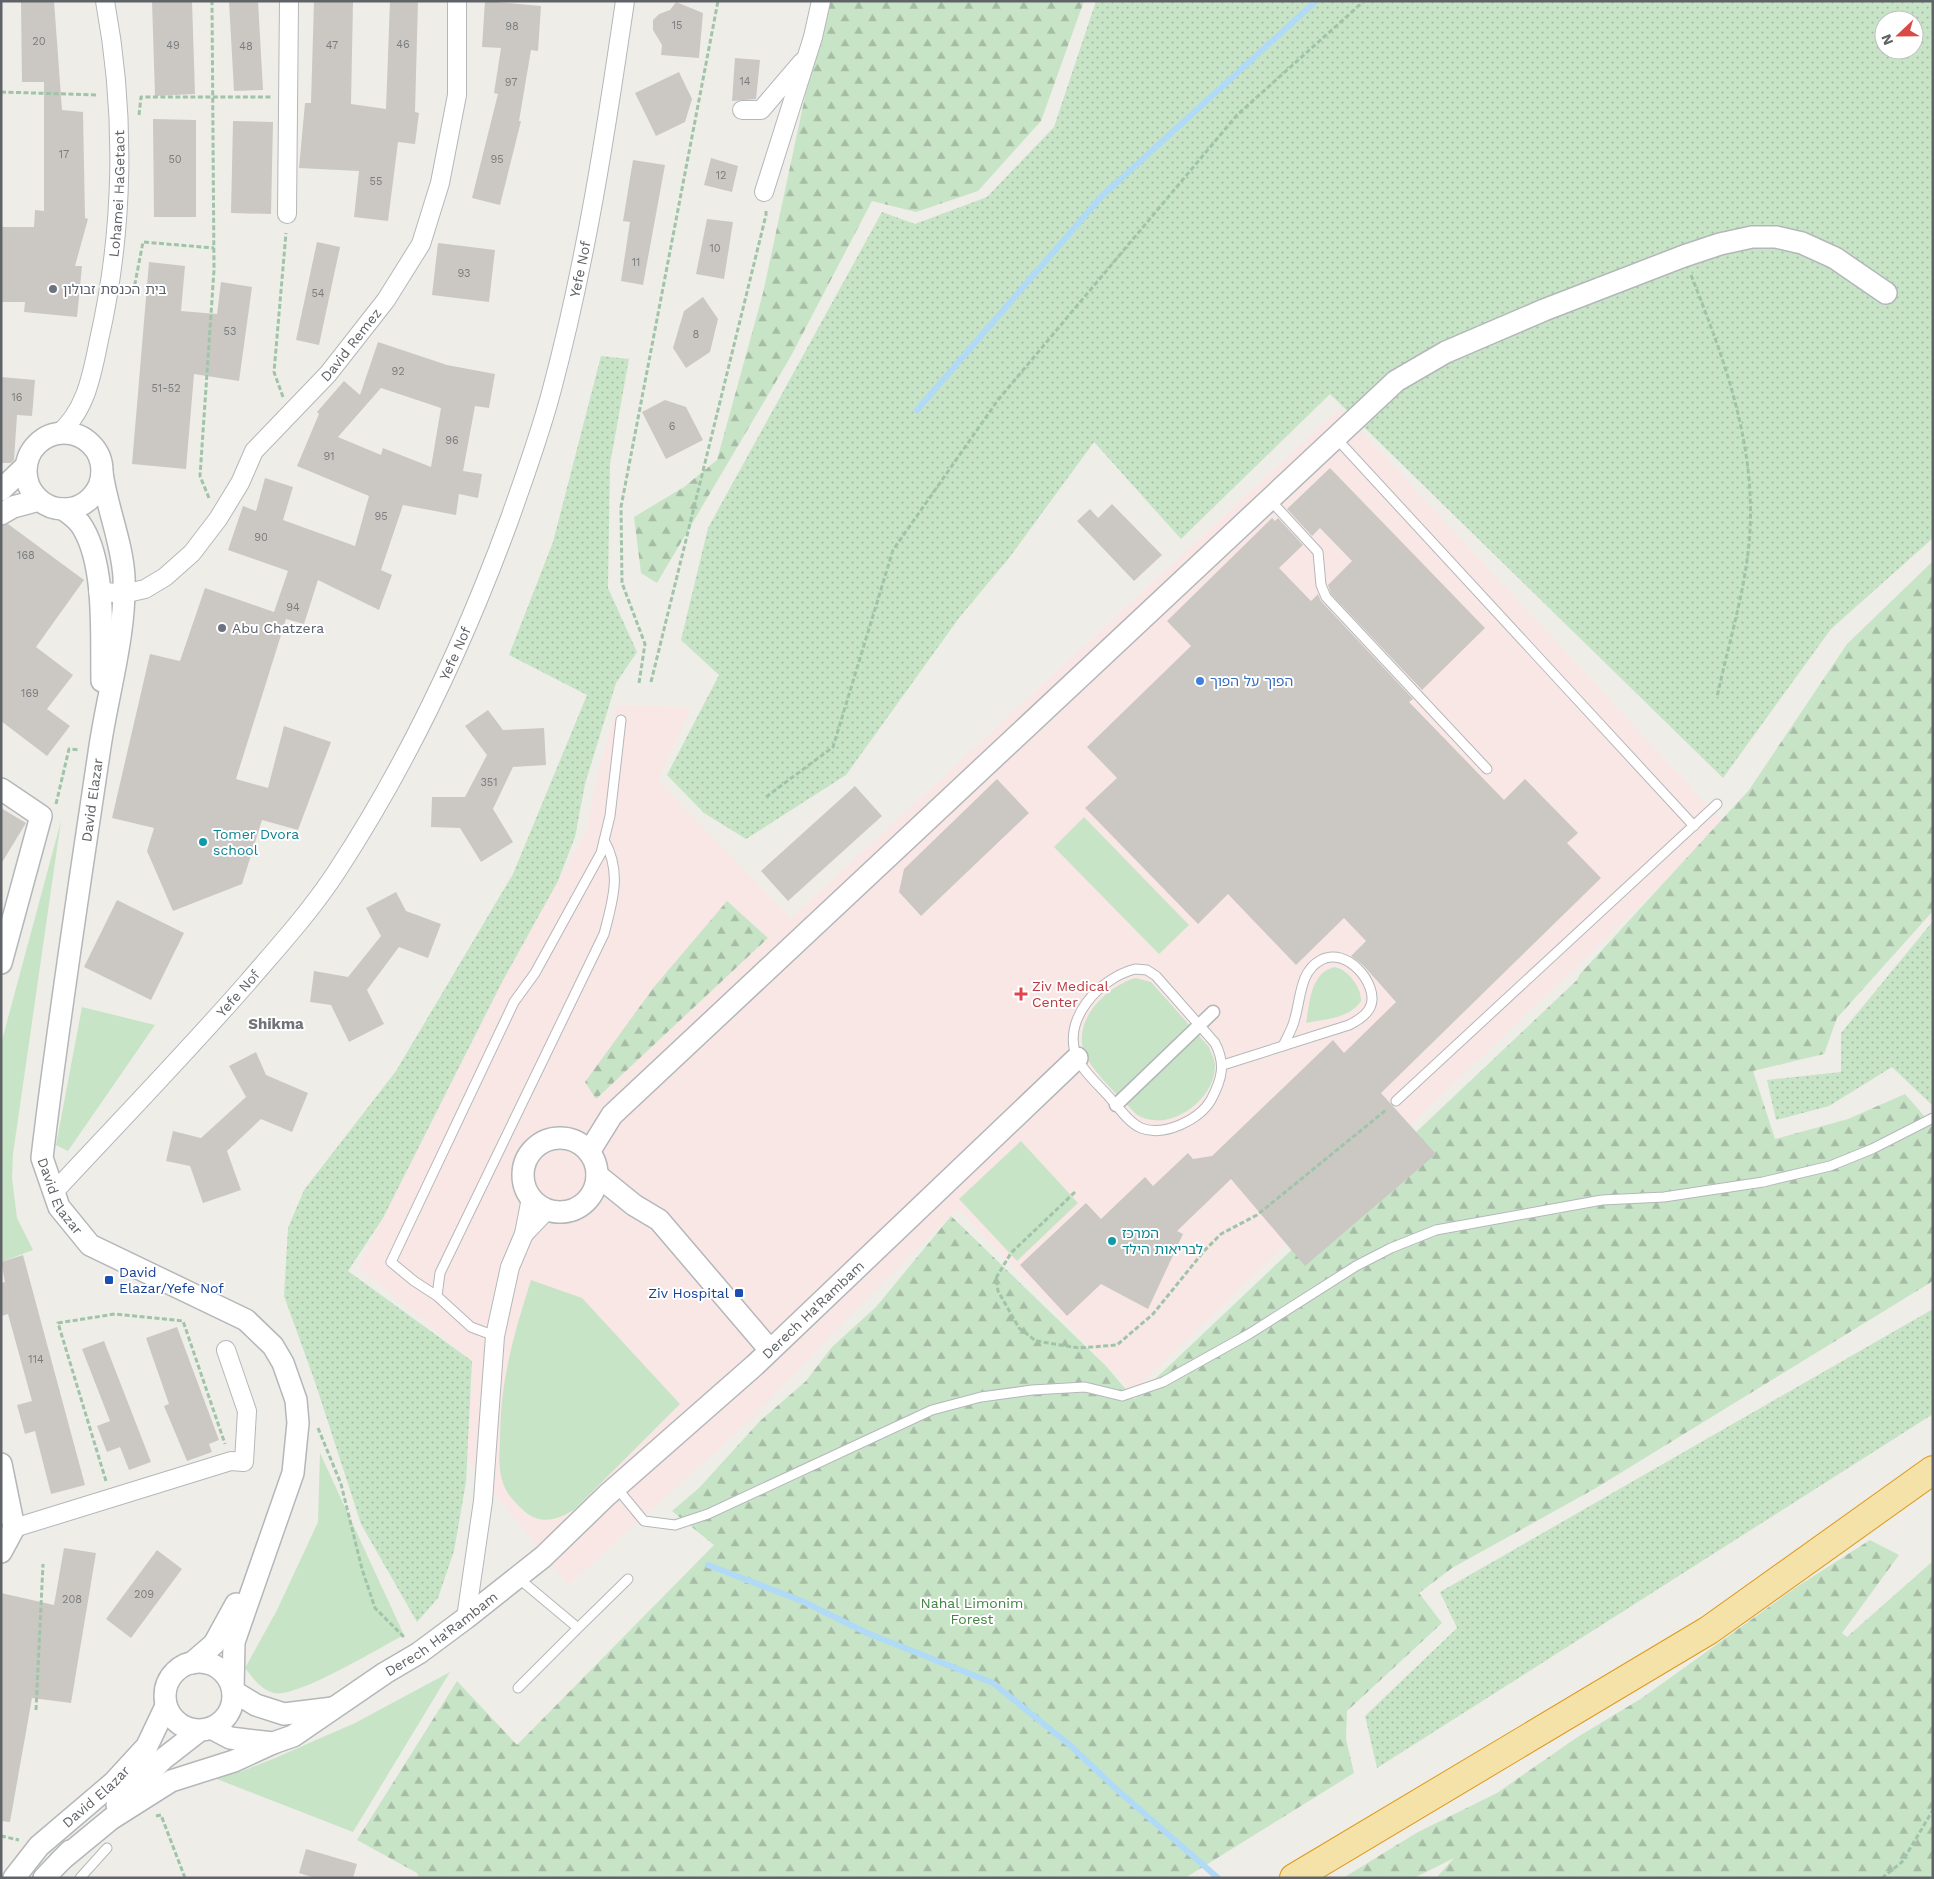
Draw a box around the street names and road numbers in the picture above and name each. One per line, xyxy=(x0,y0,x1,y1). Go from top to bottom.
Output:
street label: Lohamei HaGetaot xyxy=(105,130,127,258)
street label: Yefe Nof xyxy=(566,239,594,299)
street label: David Remez xyxy=(317,305,384,385)
street label: Yefe Nof xyxy=(436,624,474,683)
street label: David Elazar xyxy=(78,757,106,843)
street label: Yefe Nof xyxy=(213,966,263,1020)
street label: David Elazar xyxy=(34,1155,86,1238)
street label: Derech Ha'Rambam xyxy=(759,1257,867,1362)
street label: Derech Ha'Rambam xyxy=(382,1588,501,1679)
street label: David Elazar xyxy=(59,1762,133,1831)

